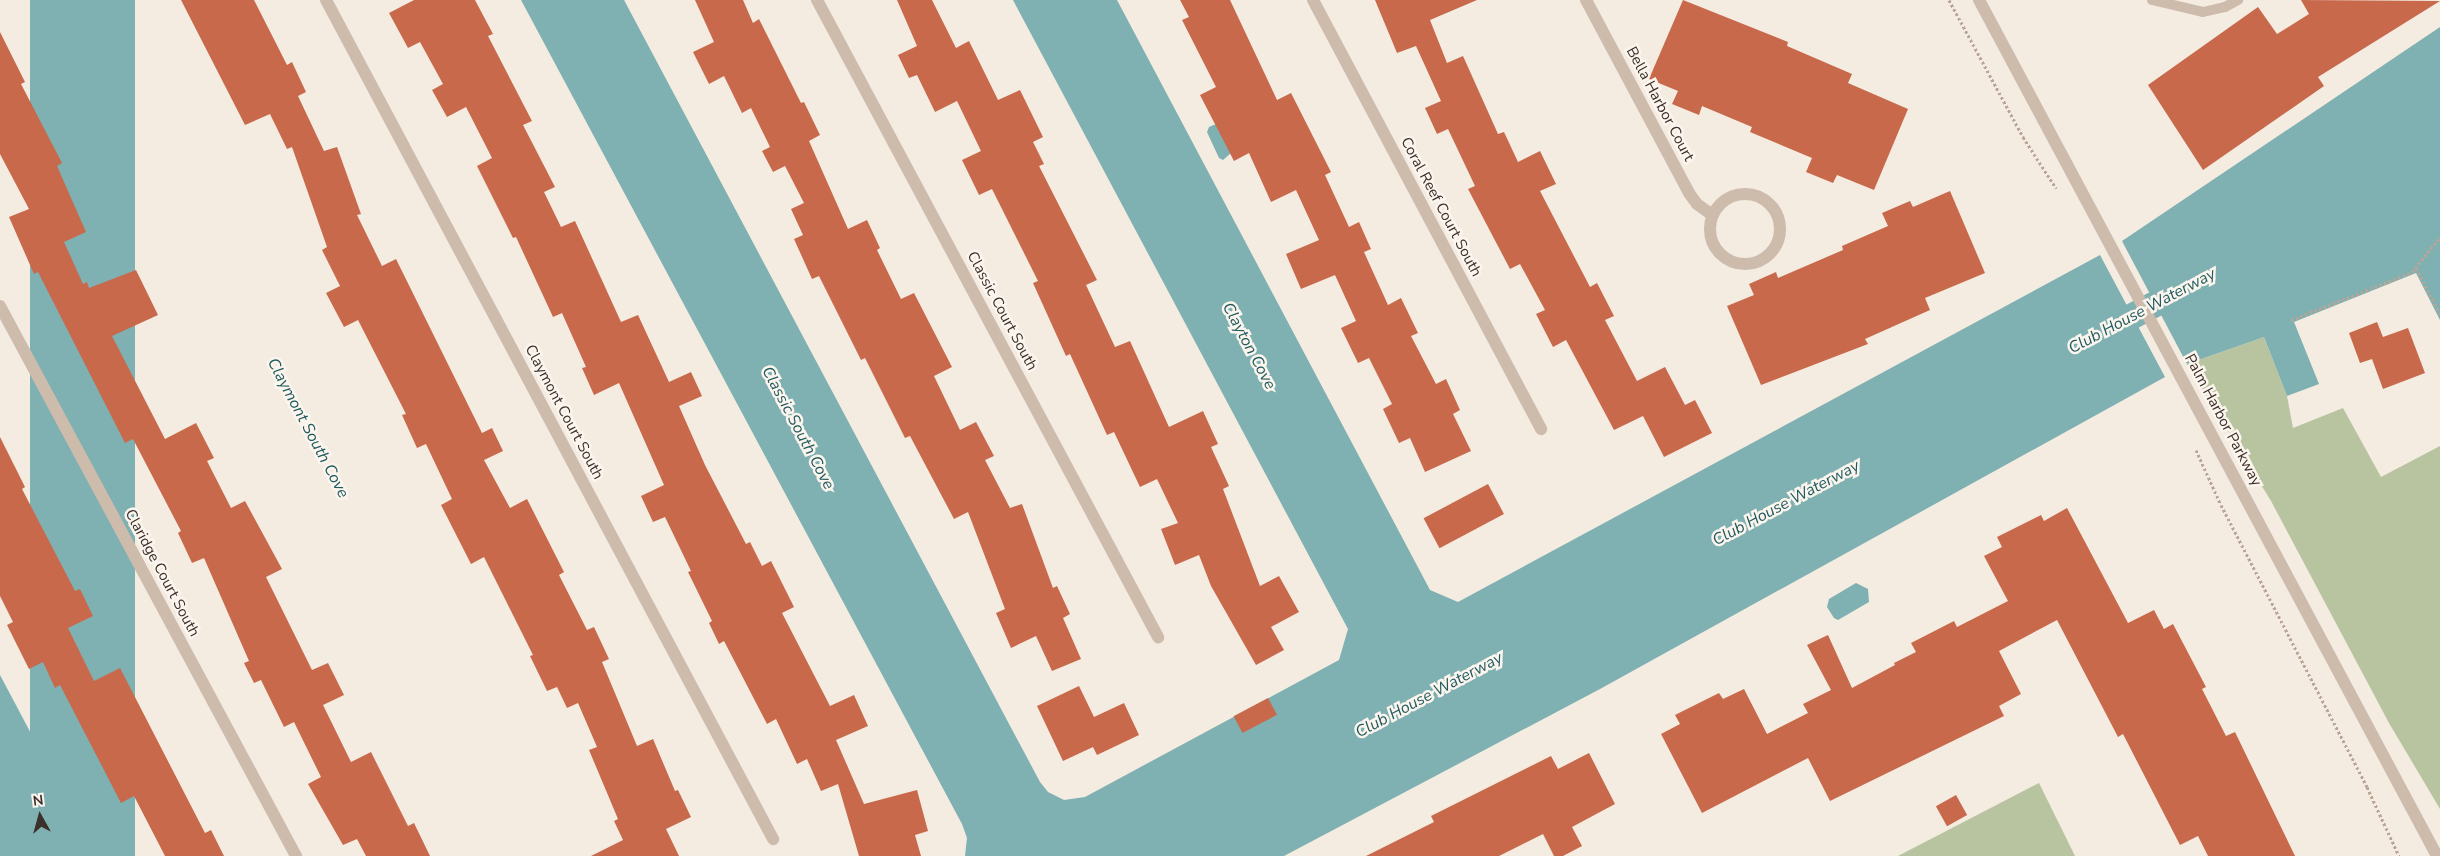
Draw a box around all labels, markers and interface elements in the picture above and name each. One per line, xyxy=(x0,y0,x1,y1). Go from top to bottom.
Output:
street label: Bella Harbor Court xyxy=(1622,44,1698,164)
street label: Coral Reef Court South xyxy=(1397,134,1485,280)
street label: Classic Court South xyxy=(963,248,1041,374)
water label: Club House Waterway xyxy=(2065,264,2219,358)
water label: Clayton Cove xyxy=(1218,299,1280,393)
street label: Claymont Court South xyxy=(521,342,607,482)
street label: Palm Harbor Parkway xyxy=(2181,351,2265,489)
water label: Claymont South Cove xyxy=(263,355,353,501)
water label: Classic South Cove xyxy=(757,363,839,493)
water label: Club House Waterway xyxy=(1709,456,1863,550)
street label: Claridge Court South xyxy=(121,506,203,640)
water label: Club House Waterway xyxy=(1352,648,1506,742)
north arrow xyxy=(15,791,65,841)
text: N xyxy=(32,791,44,811)

